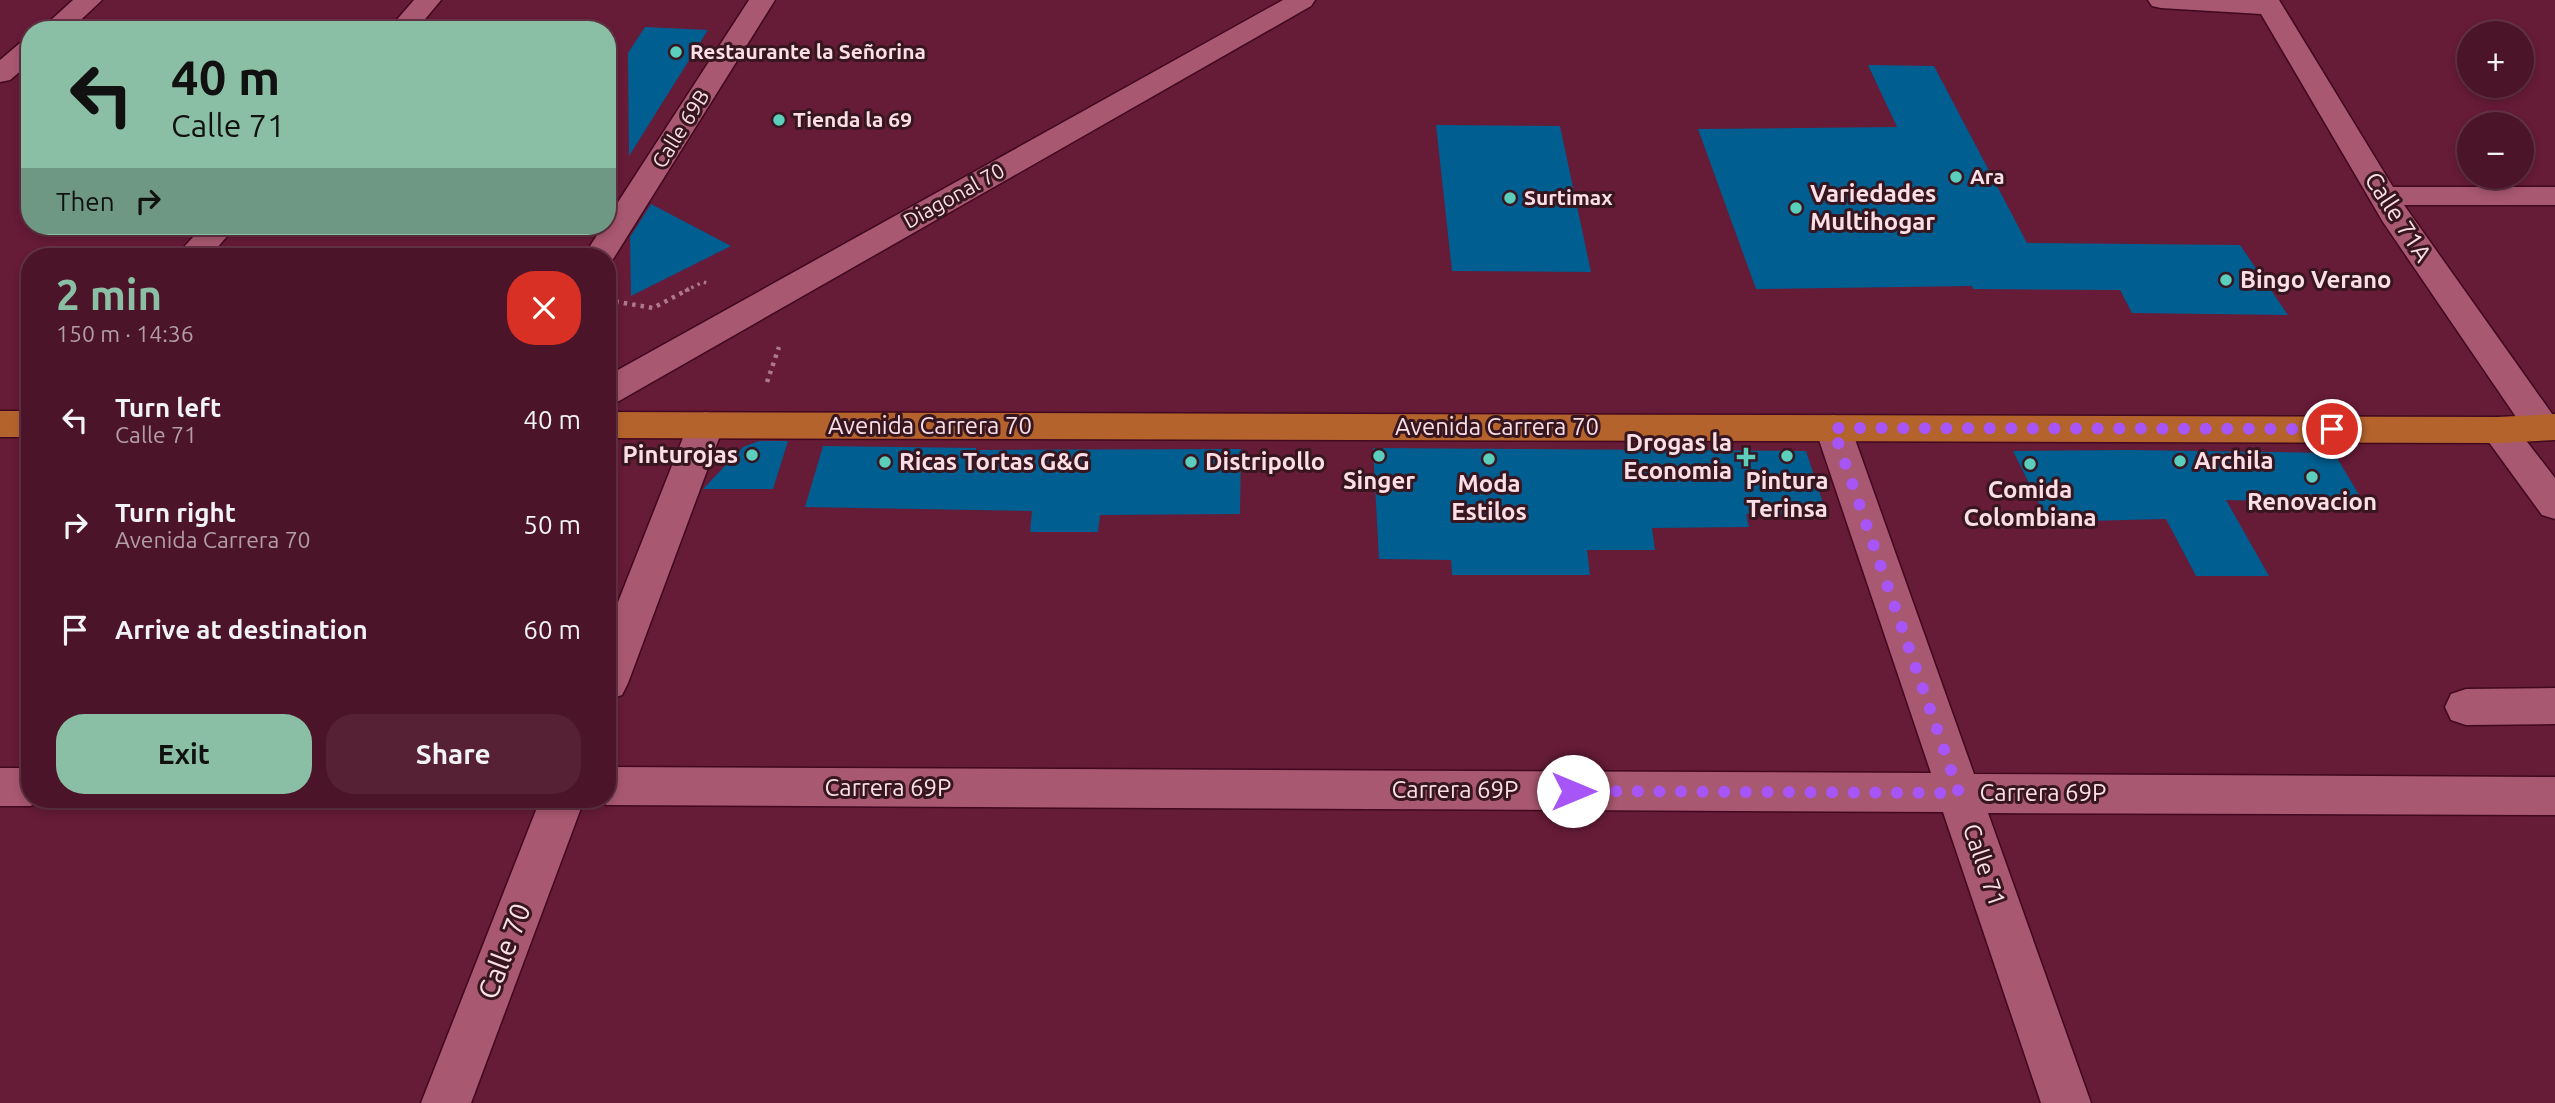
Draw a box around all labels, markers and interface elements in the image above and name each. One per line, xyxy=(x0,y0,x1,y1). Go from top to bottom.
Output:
map controls xyxy=(2457,21,2534,189)
button: + xyxy=(2457,21,2534,98)
place label: Restaurante la Señorina xyxy=(690,39,926,63)
marker: Restaurante la Señorina xyxy=(668,44,684,60)
icon: left xyxy=(56,49,147,140)
text: 40 m xyxy=(171,49,280,104)
street label: Calle 69B xyxy=(647,85,714,172)
text: Calle 71 xyxy=(171,107,285,143)
place label: Tienda la 69 xyxy=(793,107,912,131)
marker: Tienda la 69 xyxy=(771,112,787,128)
button: − xyxy=(2457,112,2534,189)
street label: Diagonal 70 xyxy=(899,158,1008,233)
place label: Ara xyxy=(1970,164,2005,188)
street label: Calle 71A xyxy=(2360,167,2437,267)
marker: Ara xyxy=(1948,169,1964,185)
place label: Variedades Multihogar xyxy=(1810,180,1936,235)
icon: right xyxy=(129,182,167,220)
place label: Surtimax xyxy=(1524,185,1613,209)
text: Then xyxy=(56,187,115,216)
marker: Surtimax xyxy=(1502,190,1518,206)
marker: Variedades Multihogar xyxy=(1788,200,1804,216)
place label: Bingo Verano xyxy=(2240,266,2392,293)
text: 2 min xyxy=(56,271,162,318)
button: close xyxy=(507,271,581,345)
marker: Bingo Verano xyxy=(2218,272,2234,288)
text: 150 m · 14:36 xyxy=(56,321,194,346)
text: Turn left xyxy=(115,393,221,422)
pin xyxy=(2302,399,2362,459)
icon: left xyxy=(56,401,94,439)
text: 40 m xyxy=(523,405,581,434)
icon: arrive xyxy=(2313,410,2351,448)
street label: Avenida Carrera 70 xyxy=(828,412,1032,439)
street label: Avenida Carrera 70 xyxy=(1395,413,1599,440)
text: Calle 71 xyxy=(115,422,197,447)
place label: Drogas la Economia xyxy=(1623,429,1732,484)
place label: Pinturojas xyxy=(623,441,738,468)
marker: Pinturojas xyxy=(744,447,760,463)
place label: Archila xyxy=(2194,447,2274,474)
place label: Ricas Tortas G&G xyxy=(899,448,1090,475)
place label: Distripollo xyxy=(1205,448,1325,475)
marker: Singer xyxy=(1371,448,1387,464)
marker: Pintura Terinsa xyxy=(1779,448,1795,464)
marker: Drogas la Economia xyxy=(1738,449,1754,465)
marker: Moda Estilos xyxy=(1481,451,1497,467)
marker: Archila xyxy=(2172,453,2188,469)
marker: Ricas Tortas G&G xyxy=(877,454,893,470)
marker: Distripollo xyxy=(1183,454,1199,470)
marker: Comida Colombiana xyxy=(2022,456,2038,472)
place label: Singer xyxy=(1343,467,1415,494)
place label: Pintura Terinsa xyxy=(1746,467,1829,522)
marker: Renovacion xyxy=(2304,469,2320,485)
place label: Moda Estilos xyxy=(1451,470,1527,525)
place label: Comida Colombiana xyxy=(1963,476,2097,531)
place label: Renovacion xyxy=(2247,488,2377,515)
text: Turn right xyxy=(115,498,236,527)
icon: right xyxy=(56,506,94,544)
text: 50 m xyxy=(523,510,581,539)
text: Avenida Carrera 70 xyxy=(115,527,311,552)
icon: arrive xyxy=(56,611,94,649)
text: Arrive at destination xyxy=(115,615,368,644)
text: 60 m xyxy=(523,615,581,644)
button: Exit xyxy=(56,714,312,794)
button: Share xyxy=(326,714,581,794)
position arrow xyxy=(1536,754,1610,828)
street label: Carrera 69P xyxy=(825,774,951,801)
street label: Carrera 69P xyxy=(1392,776,1518,803)
street label: Carrera 69P xyxy=(1980,779,2106,806)
street label: Calle 71 xyxy=(1958,820,2011,910)
street label: Calle 70 xyxy=(471,899,536,1003)

